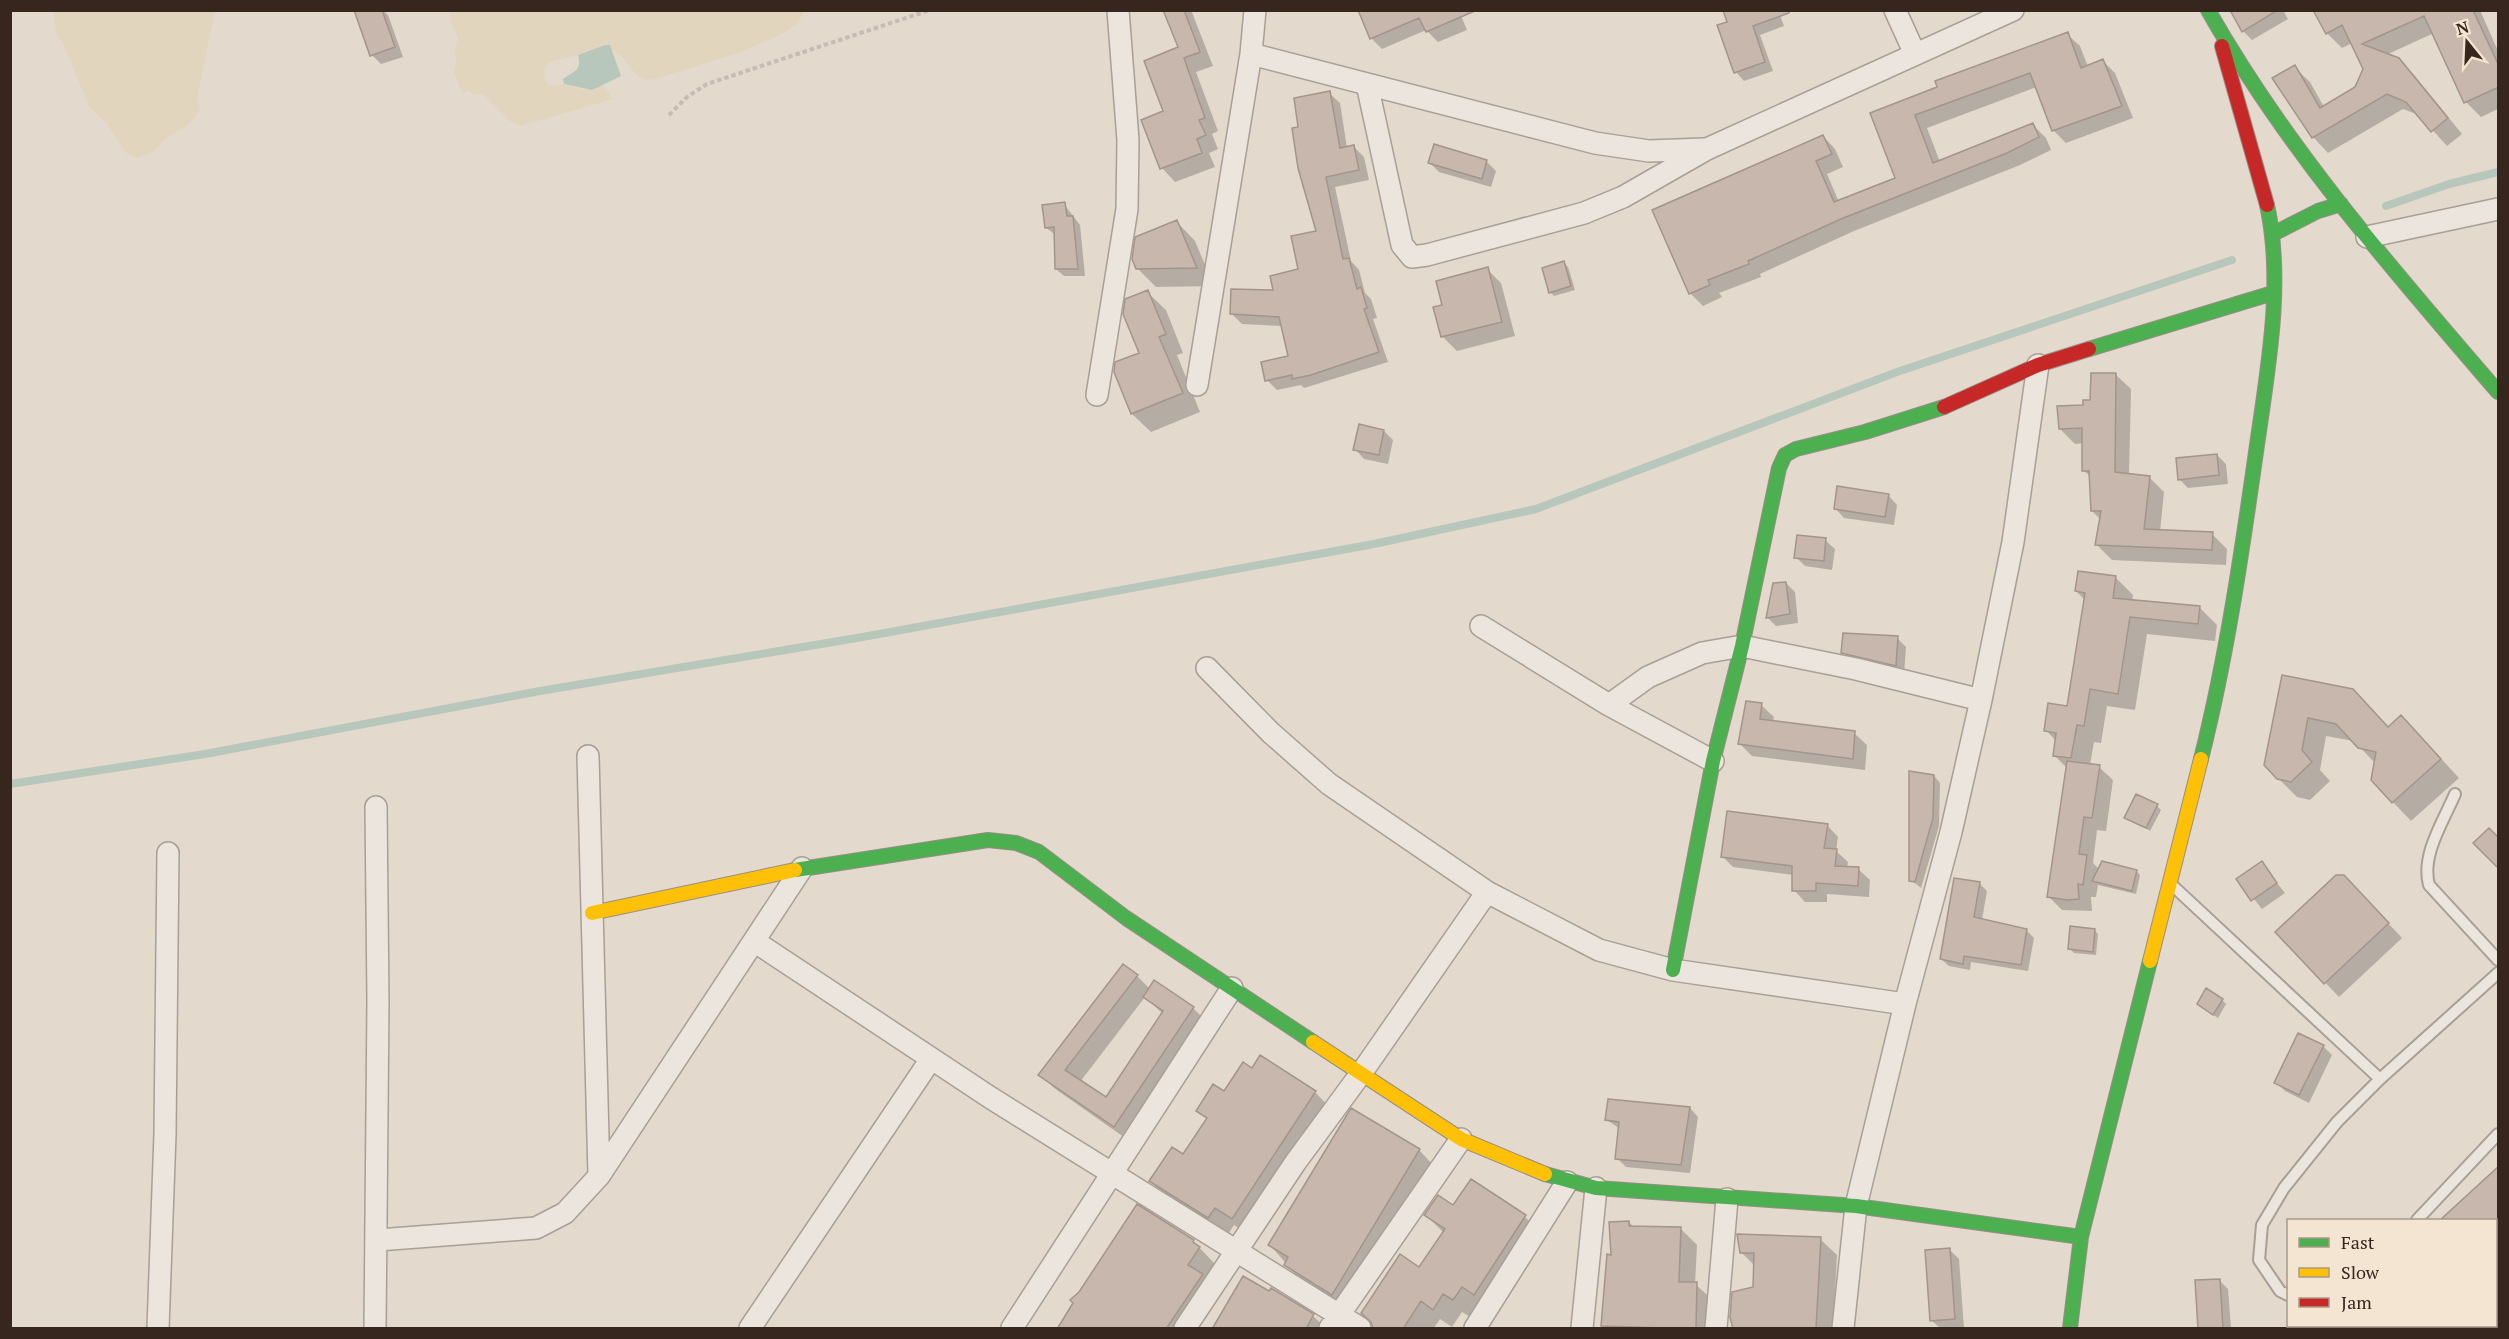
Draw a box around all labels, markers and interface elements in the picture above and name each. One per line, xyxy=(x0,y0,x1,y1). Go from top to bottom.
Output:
north arrow xyxy=(2437,12,2497,72)
text: N xyxy=(2453,15,2472,40)
legend xyxy=(2287,1219,2497,1327)
text: Fast xyxy=(2341,1230,2375,1254)
text: Slow xyxy=(2341,1260,2380,1284)
text: Jam xyxy=(2341,1290,2372,1314)

